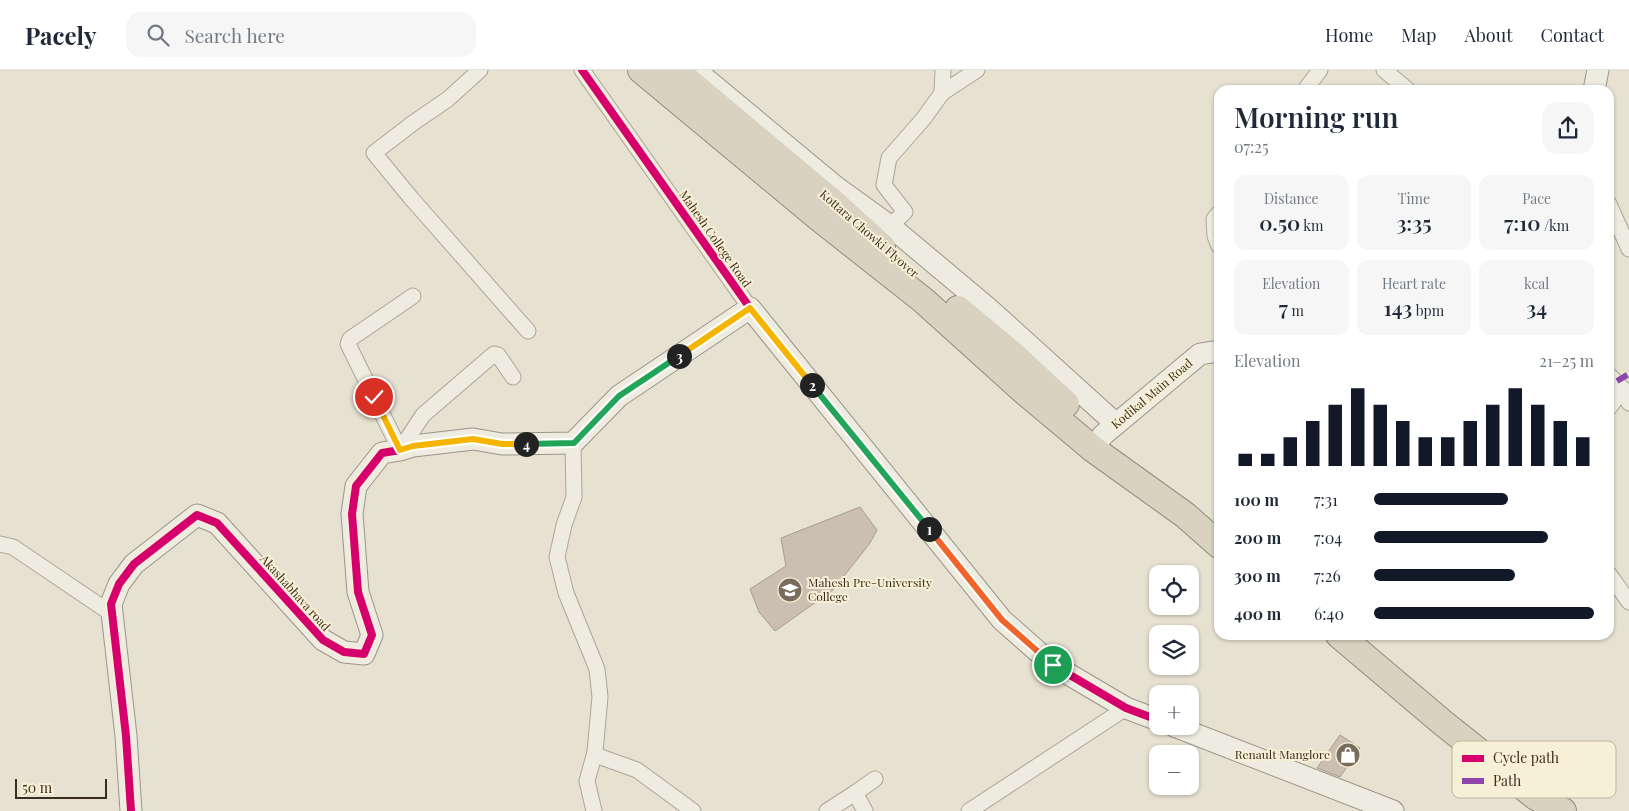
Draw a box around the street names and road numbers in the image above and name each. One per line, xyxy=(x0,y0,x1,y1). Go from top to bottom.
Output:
street label: Kottara Chowki Flyover xyxy=(817,186,923,281)
street label: Mahesh College Road xyxy=(676,187,755,290)
street label: Kodikal Main Road xyxy=(1107,355,1195,432)
street label: Akashabhava road xyxy=(257,550,334,634)

